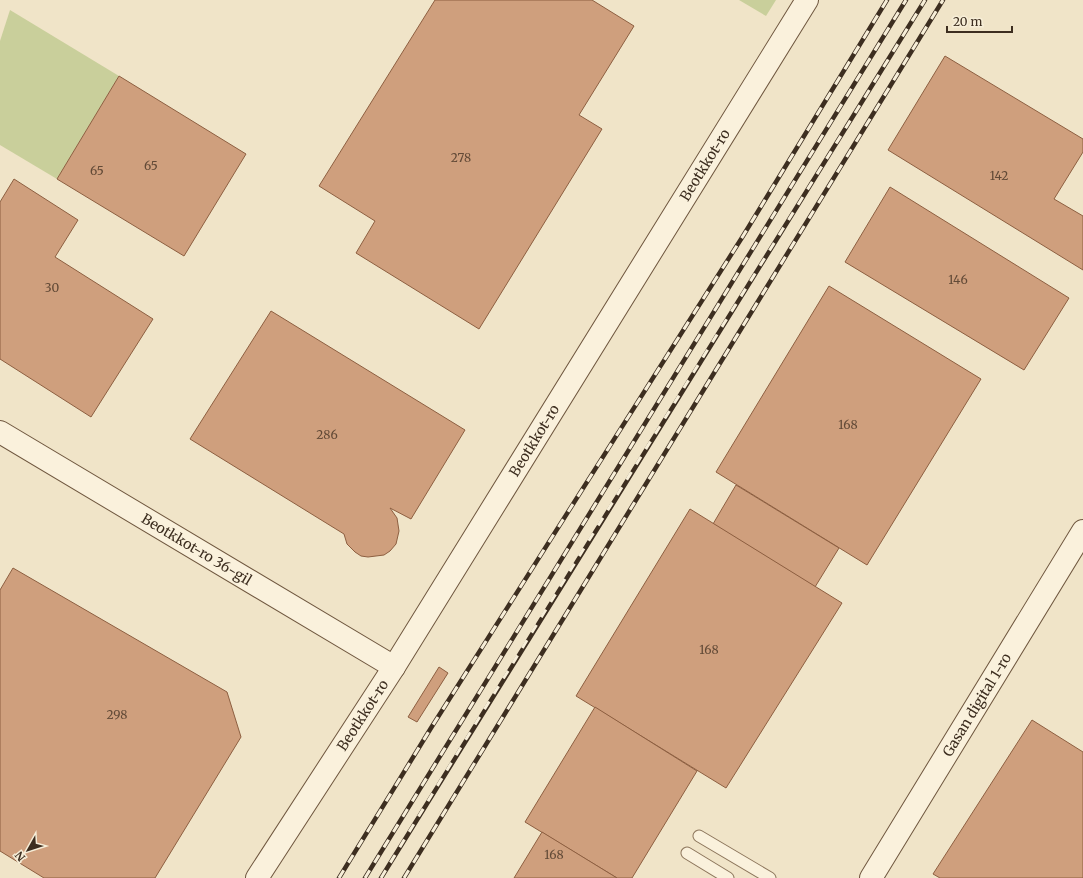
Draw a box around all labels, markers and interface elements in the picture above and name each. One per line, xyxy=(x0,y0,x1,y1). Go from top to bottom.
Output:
scale bar xyxy=(947,8,1012,34)
text: 20 m xyxy=(953,14,982,29)
street label: Beotkkot-ro xyxy=(676,126,734,204)
house number: 278 xyxy=(451,150,471,165)
house number: 65 xyxy=(144,158,158,173)
house number: 65 xyxy=(90,163,104,178)
house number: 142 xyxy=(990,168,1008,183)
house number: 146 xyxy=(948,272,968,287)
house number: 30 xyxy=(45,280,59,295)
street label: Beotkkot-ro xyxy=(505,401,563,480)
house number: 168 xyxy=(838,417,858,432)
house number: 286 xyxy=(316,427,338,442)
street label: Beotkkot-ro 36-gil xyxy=(138,509,256,590)
house number: 168 xyxy=(699,642,719,657)
street label: Gasan digital 1-ro xyxy=(938,650,1015,760)
street label: Beotkkot-ro xyxy=(333,676,392,754)
house number: 298 xyxy=(106,707,128,722)
north arrow xyxy=(8,830,48,870)
house number: 168 xyxy=(544,847,564,862)
text: N xyxy=(12,848,28,864)

